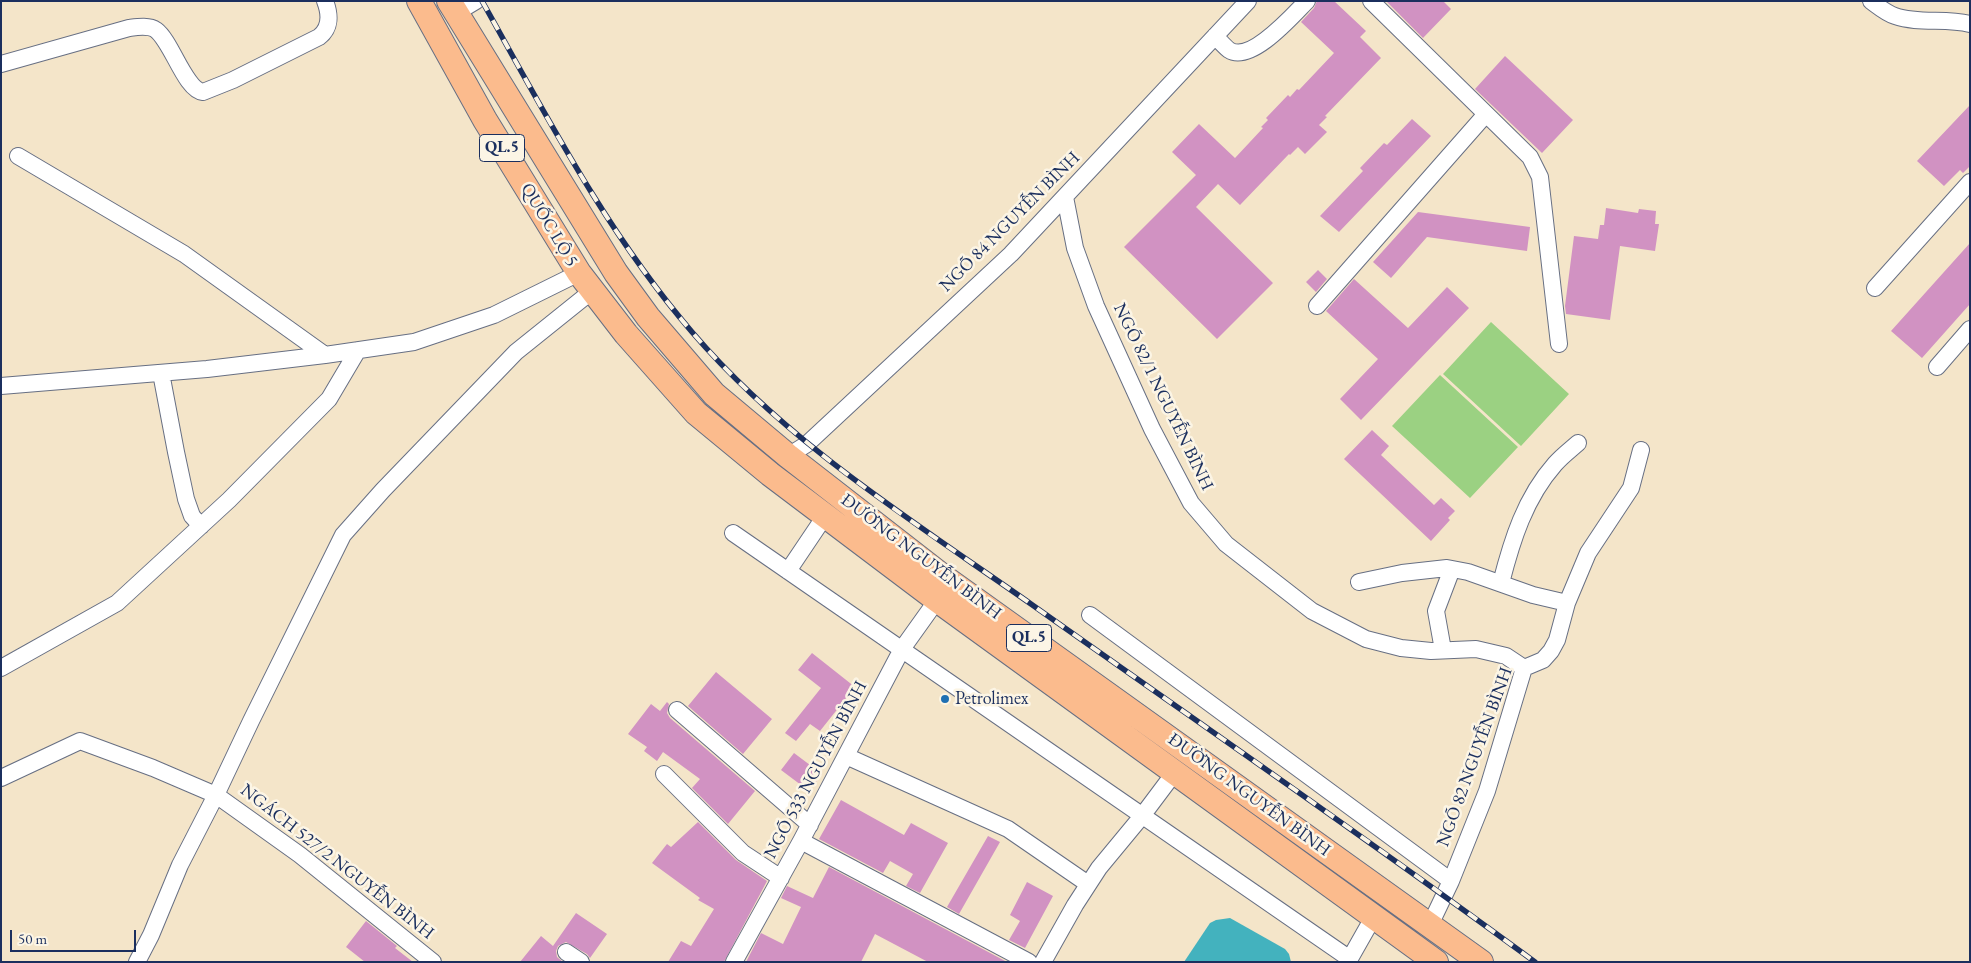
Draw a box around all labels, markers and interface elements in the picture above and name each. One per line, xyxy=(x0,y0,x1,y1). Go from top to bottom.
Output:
road number: QL.5 xyxy=(480,134,524,162)
street label: NGÕ 84 NGUYỄN BÌNH xyxy=(935,147,1085,297)
street label: QUỐC LỘ 5 xyxy=(516,179,582,271)
street label: NGÕ 82/1 NGUYỄN BÌNH xyxy=(1108,300,1218,494)
street label: ĐƯỜNG NGUYỄN BÌNH xyxy=(836,490,1006,624)
road number: QL.5 xyxy=(1006,624,1052,651)
street label: NGÕ 82 NGUYỄN BÌNH xyxy=(1432,664,1518,850)
street label: NGÕ 533 NGUYỄN BÌNH xyxy=(760,677,872,863)
place label: Petrolimex xyxy=(955,688,1029,710)
marker: Petrolimex xyxy=(939,693,951,705)
street label: ĐƯỜNG NGUYỄN BÌNH xyxy=(1164,729,1334,861)
street label: NGÁCH 527/2 NGUYỄN BÌNH xyxy=(236,780,438,944)
scale bar xyxy=(12,920,139,952)
text: 50 m xyxy=(18,929,47,948)

